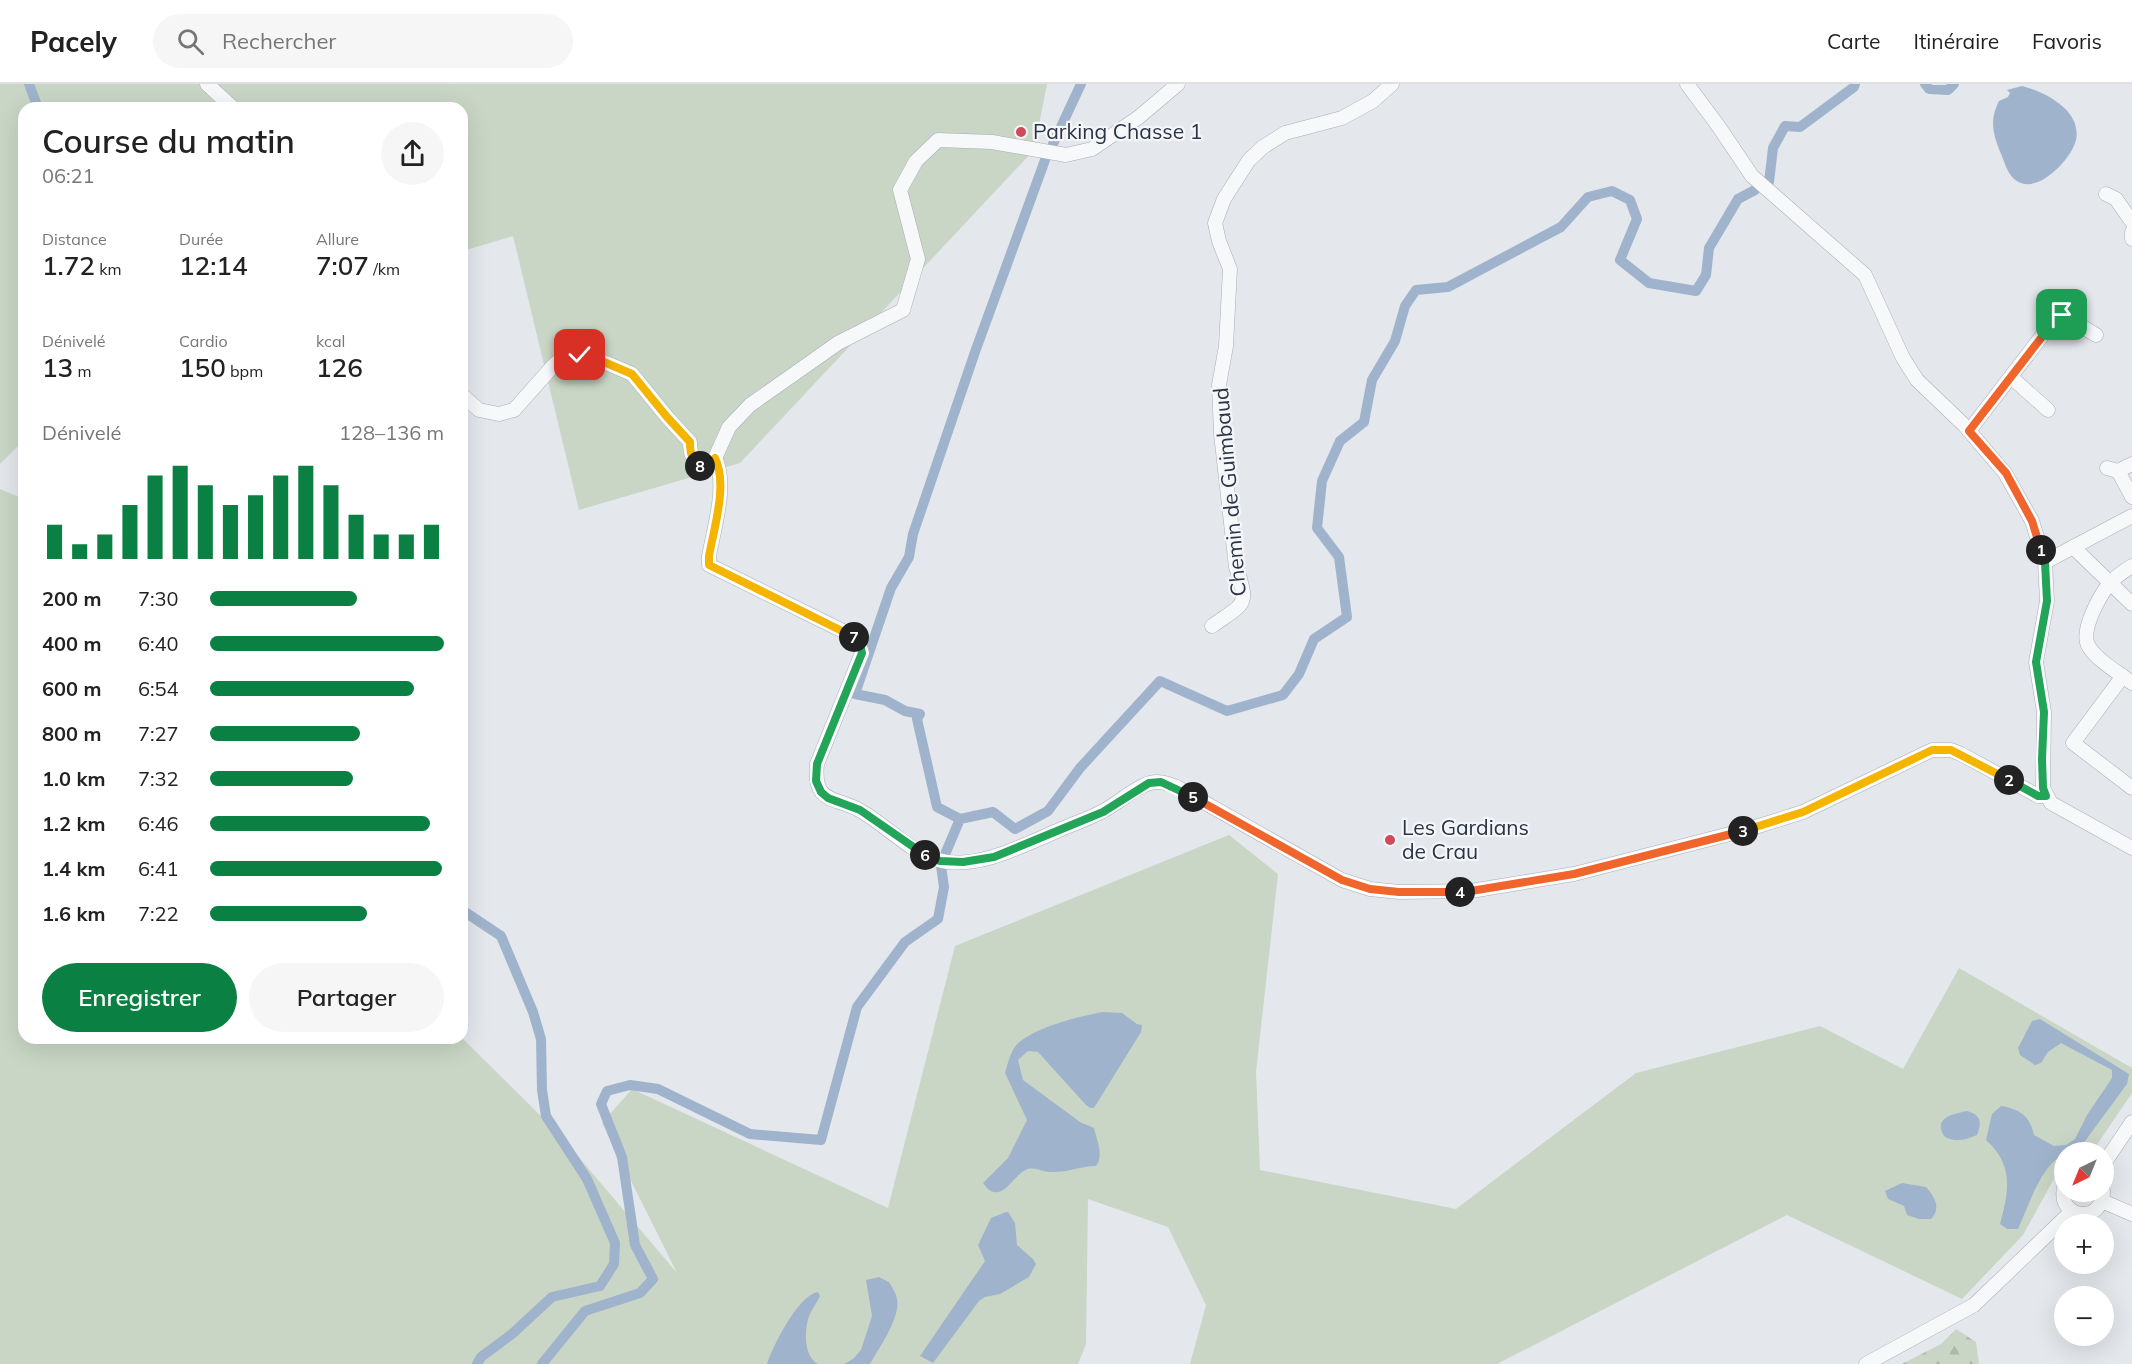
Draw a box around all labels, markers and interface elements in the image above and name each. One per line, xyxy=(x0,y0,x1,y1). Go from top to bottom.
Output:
search box xyxy=(153,14,573,68)
text: Pacely xyxy=(30,24,117,59)
icon: search xyxy=(174,25,207,58)
text: Rechercher xyxy=(222,27,336,55)
text: Carte xyxy=(1827,28,1881,54)
text: Itinéraire xyxy=(1914,28,1999,54)
text: Favoris xyxy=(2032,28,2102,54)
place label: Parking Chasse 1 xyxy=(1033,118,1202,144)
text: Course du matin xyxy=(42,120,295,161)
button: share xyxy=(381,122,444,185)
marker: Parking Chasse 1 xyxy=(1014,125,1028,139)
text: 06:21 xyxy=(42,163,95,188)
text: Distance xyxy=(42,229,107,249)
text: Durée xyxy=(179,229,223,249)
text: Allure xyxy=(316,229,359,249)
text: 1.72 xyxy=(42,249,95,282)
text: 12:14 xyxy=(179,249,248,282)
text: 7:07 xyxy=(316,249,369,282)
text: km xyxy=(95,259,121,279)
text: /km xyxy=(369,259,400,279)
pin xyxy=(2036,289,2087,340)
icon: arrive xyxy=(2045,298,2078,331)
pin xyxy=(554,329,605,380)
text: Dénivelé xyxy=(42,331,105,351)
text: Cardio xyxy=(179,331,228,351)
text: kcal xyxy=(316,331,345,351)
icon: check xyxy=(563,338,596,371)
text: 13 xyxy=(42,351,73,384)
text: 150 xyxy=(179,351,226,384)
text: 126 xyxy=(316,351,363,384)
text: m xyxy=(73,361,91,381)
text: bpm xyxy=(226,361,263,381)
street label: Chemin de Guimbaud xyxy=(1207,387,1251,598)
text: Dénivelé xyxy=(42,420,121,445)
text: 128–136 m xyxy=(339,420,444,445)
pin: 8 xyxy=(685,451,715,481)
text: 8 xyxy=(695,456,705,476)
pin: 1 xyxy=(2026,535,2056,565)
text: 1 xyxy=(2036,540,2046,560)
text: 200 m xyxy=(42,586,101,611)
text: 7:30 xyxy=(138,586,179,611)
pin: 7 xyxy=(839,622,869,652)
text: 7 xyxy=(849,627,859,647)
text: 400 m xyxy=(42,631,101,656)
text: 6:40 xyxy=(138,631,179,656)
text: 600 m xyxy=(42,676,101,701)
text: 6:54 xyxy=(138,676,179,701)
text: 800 m xyxy=(42,721,101,746)
text: 7:27 xyxy=(138,721,179,746)
pin: 2 xyxy=(1994,765,2024,795)
text: 1.0 km xyxy=(42,766,105,791)
text: 7:32 xyxy=(138,766,179,791)
text: 2 xyxy=(2004,770,2014,790)
pin: 5 xyxy=(1178,782,1208,812)
text: 5 xyxy=(1188,787,1198,807)
text: 1.2 km xyxy=(42,811,105,836)
text: 6:46 xyxy=(138,811,179,836)
place label: Les Gardians de Crau xyxy=(1402,814,1529,864)
pin: 3 xyxy=(1728,816,1758,846)
text: 3 xyxy=(1738,821,1748,841)
marker: Les Gardians de Crau xyxy=(1383,833,1397,847)
pin: 6 xyxy=(910,840,940,870)
text: 6 xyxy=(920,845,930,865)
text: 1.4 km xyxy=(42,856,105,881)
text: 6:41 xyxy=(138,856,179,881)
pin: 4 xyxy=(1445,877,1475,907)
text: 4 xyxy=(1455,882,1465,902)
text: 1.6 km xyxy=(42,901,105,926)
text: 7:22 xyxy=(138,901,179,926)
button: Enregistrer xyxy=(42,963,237,1032)
button: Partager xyxy=(249,963,444,1032)
north arrow xyxy=(2054,1142,2114,1202)
map controls xyxy=(2054,1142,2114,1346)
button: + xyxy=(2054,1214,2114,1274)
button: − xyxy=(2054,1286,2114,1346)

